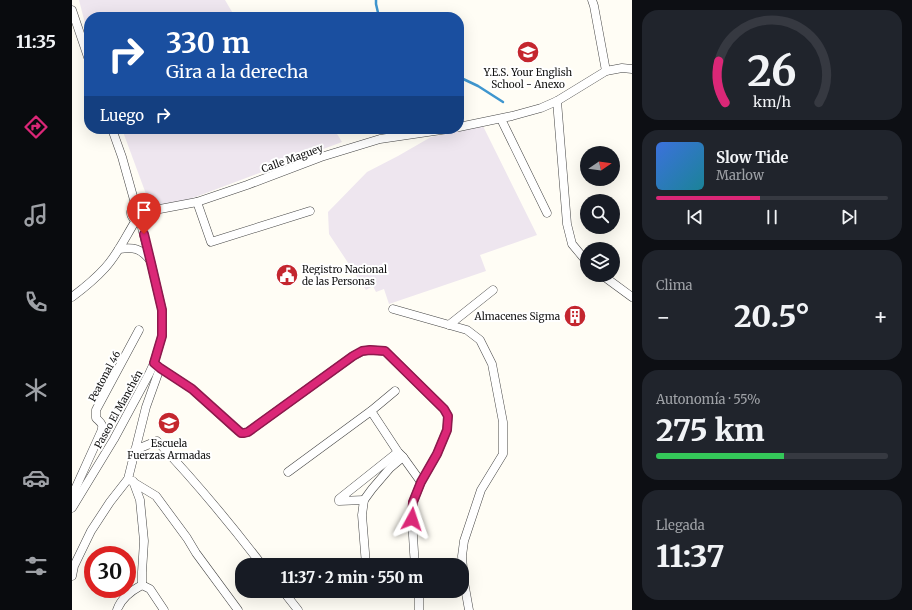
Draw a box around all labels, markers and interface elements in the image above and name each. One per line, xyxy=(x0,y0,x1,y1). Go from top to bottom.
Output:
text: 330 m xyxy=(166,25,250,61)
icon: right xyxy=(100,28,152,80)
text: 11:35 xyxy=(16,30,56,53)
school or university icon: Y.E.S. Your English School - Anexo xyxy=(515,39,541,65)
text: 26 xyxy=(747,45,797,97)
text: Gira a la derecha xyxy=(166,60,308,83)
place label: Y.E.S. Your English School - Anexo xyxy=(483,66,573,91)
text: km/h xyxy=(753,93,791,111)
icon: right xyxy=(152,104,174,126)
text: Luego xyxy=(100,106,144,125)
icon: directions xyxy=(22,113,50,141)
street label: Calle Maguey xyxy=(260,141,325,176)
north arrow xyxy=(580,146,620,186)
map controls xyxy=(580,146,620,282)
text: Slow Tide xyxy=(716,148,788,167)
text: Marlow xyxy=(716,167,764,184)
pin xyxy=(127,193,161,234)
button: search xyxy=(580,194,620,234)
icon: arrive xyxy=(133,199,155,221)
icon: music xyxy=(22,201,50,229)
icon: previous xyxy=(684,206,706,228)
icon: pause xyxy=(761,206,783,228)
icon: next xyxy=(838,206,860,228)
button: layers xyxy=(580,242,620,282)
public building icon: Registro Nacional de las Personas xyxy=(274,262,300,288)
place label: Registro Nacional de las Personas xyxy=(302,263,387,288)
text: Clima xyxy=(656,277,693,294)
icon: phone xyxy=(22,288,50,316)
text: 20.5° xyxy=(734,297,810,335)
building icon: Almacenes Sigma xyxy=(562,303,588,329)
text: − xyxy=(656,303,671,331)
text: + xyxy=(873,303,888,331)
place label: Almacenes Sigma xyxy=(474,310,561,323)
street label: Peatonal 46 xyxy=(86,348,123,404)
street label: Paseo El Manchén xyxy=(92,368,145,451)
icon: climate xyxy=(22,376,50,404)
text: Autonomía · 55% xyxy=(656,391,760,408)
school or university icon: Escuela Fuerzas Armadas xyxy=(156,410,182,436)
text: 275 km xyxy=(656,411,765,449)
place label: Escuela Fuerzas Armadas xyxy=(127,437,211,462)
icon: car xyxy=(22,464,50,492)
position arrow xyxy=(391,498,433,540)
text: Llegada xyxy=(656,517,705,534)
text: 11:37 xyxy=(656,537,725,575)
speed limit sign: 30 xyxy=(84,546,136,598)
icon: filters xyxy=(22,552,50,580)
text: 11:37 · 2 min · 550 m xyxy=(281,568,423,587)

